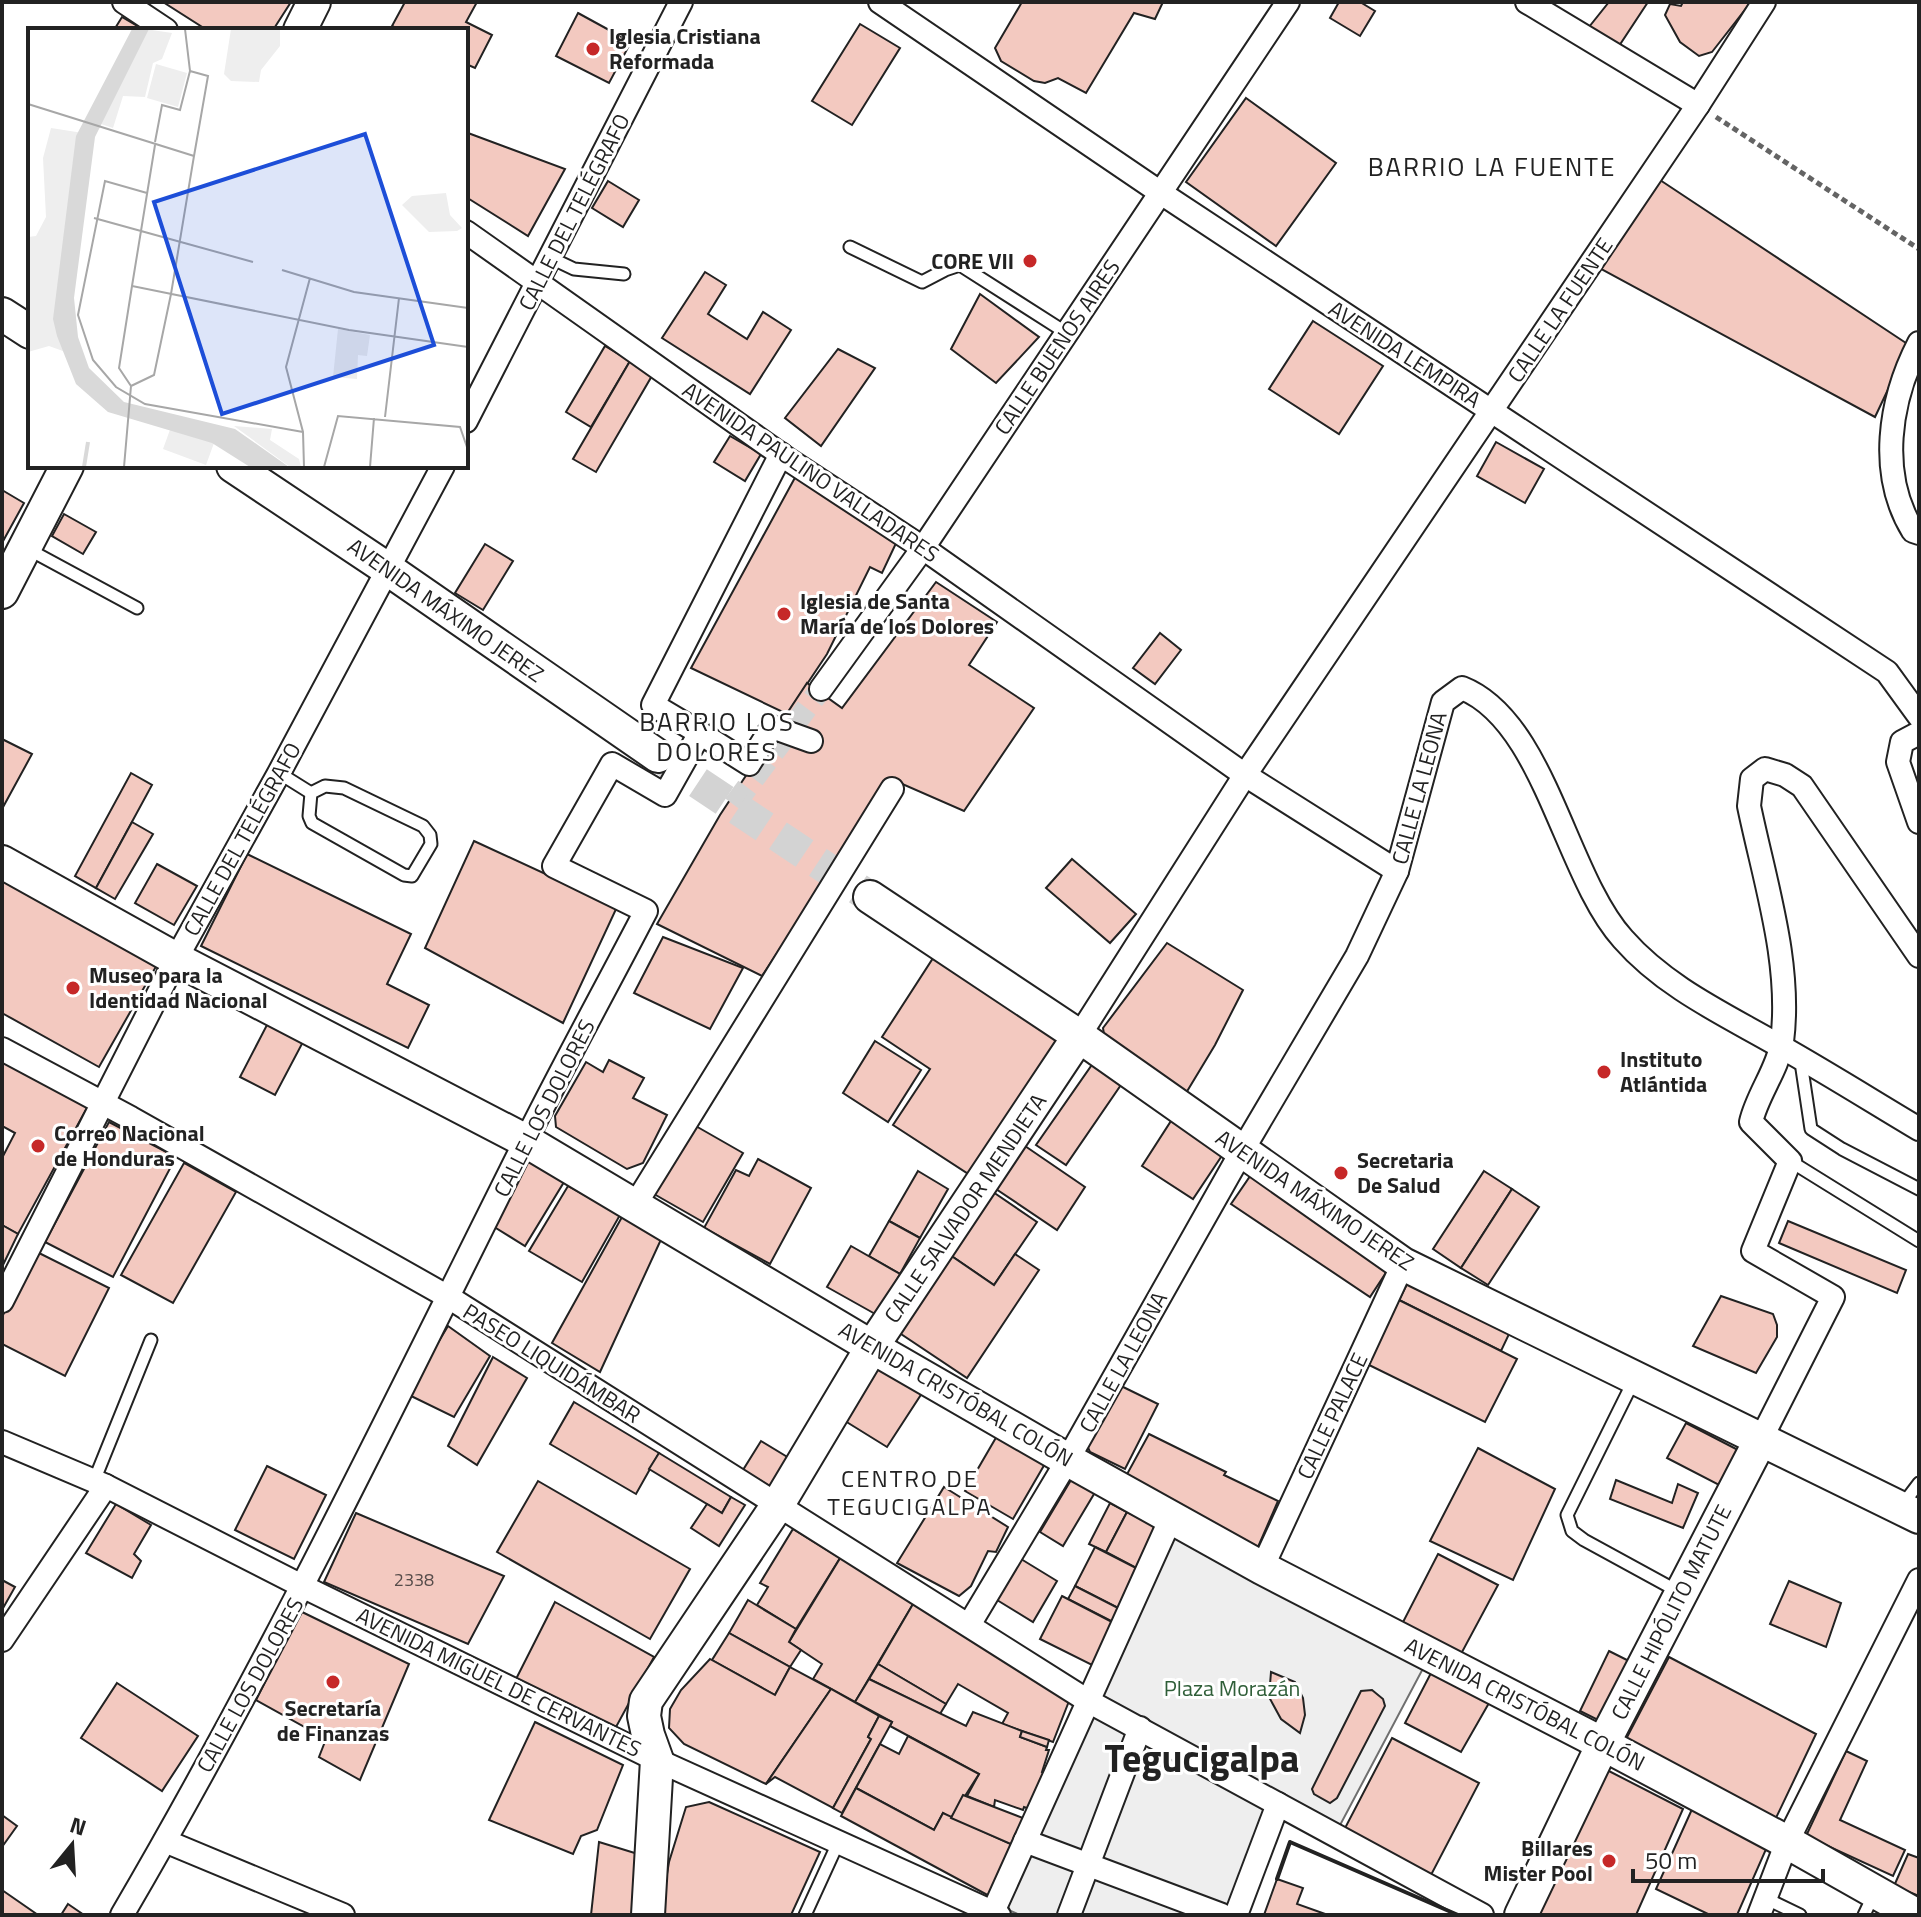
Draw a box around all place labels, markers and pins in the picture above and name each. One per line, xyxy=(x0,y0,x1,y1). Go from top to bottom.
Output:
place label: Iglesia Cristiana Reformada xyxy=(609,19,761,78)
marker: Iglesia Cristiana Reformada xyxy=(584,40,602,58)
place label: CORE VII xyxy=(931,244,1014,278)
marker: CORE VII xyxy=(1021,252,1039,270)
place label: Iglesia de Santa María de los Dolores xyxy=(800,584,994,643)
marker: Iglesia de Santa María de los Dolores xyxy=(775,605,793,623)
place label: Museo para la Identidad Nacional xyxy=(89,958,268,1017)
marker: Museo para la Identidad Nacional xyxy=(64,979,82,997)
place label: Instituto Atlántida xyxy=(1620,1042,1707,1101)
marker: Instituto Atlántida xyxy=(1595,1063,1613,1081)
place label: Correo Nacional de Honduras xyxy=(54,1116,205,1175)
marker: Correo Nacional de Honduras xyxy=(29,1137,47,1155)
place label: Secretaria De Salud xyxy=(1357,1143,1454,1202)
marker: Secretaria De Salud xyxy=(1332,1164,1350,1182)
marker: Secretaría de Finanzas xyxy=(324,1673,342,1691)
place label: Secretaría de Finanzas xyxy=(277,1691,389,1750)
place label: Billares Mister Pool xyxy=(1484,1831,1593,1890)
marker: Billares Mister Pool xyxy=(1600,1852,1618,1870)

